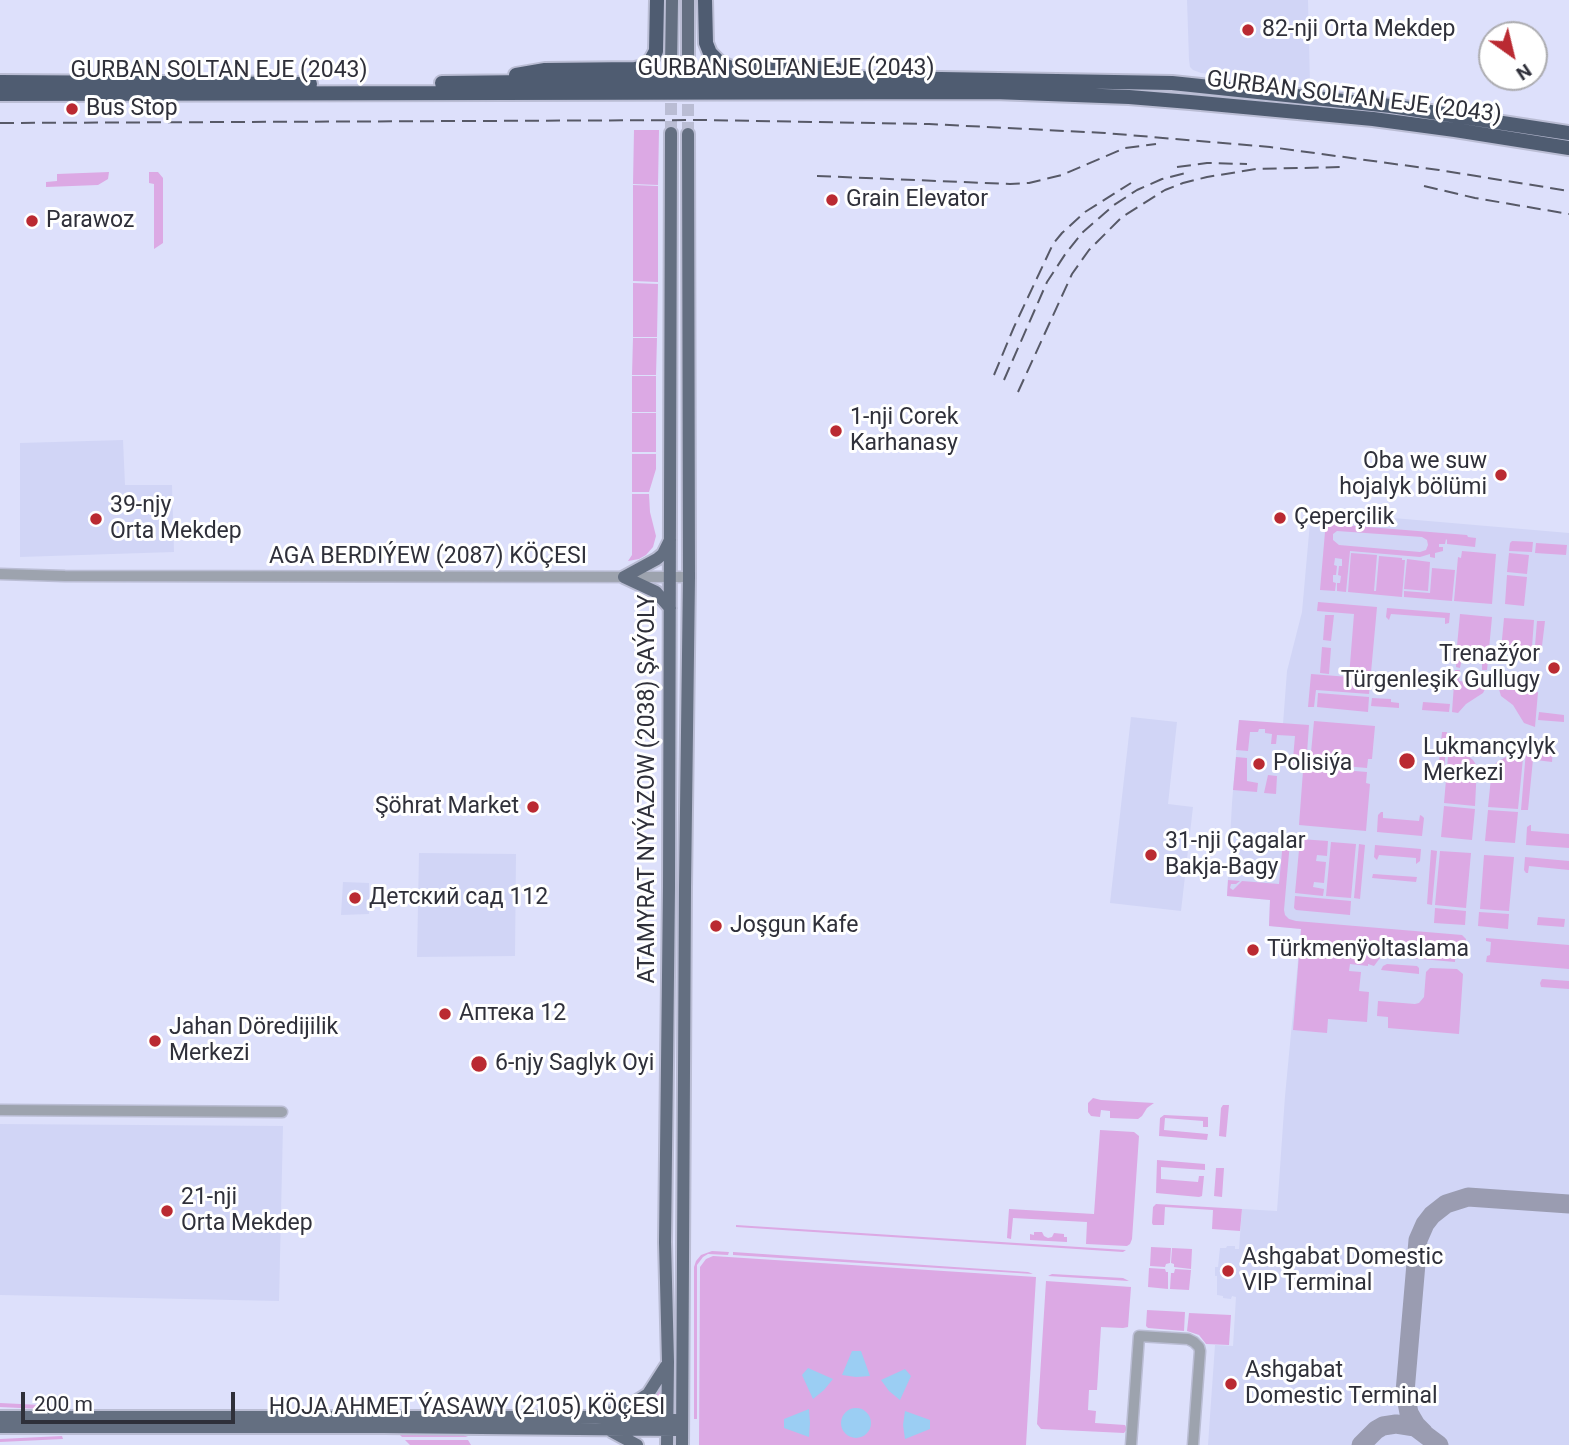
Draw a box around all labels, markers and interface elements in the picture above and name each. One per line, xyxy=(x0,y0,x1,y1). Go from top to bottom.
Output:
place label: 82-nji Orta Mekdep xyxy=(1262,16,1455,44)
north arrow xyxy=(1478,21,1548,91)
marker: 82-nji Orta Mekdep xyxy=(1240,22,1256,38)
street label: GURBAN SOLTAN EJE (2043) xyxy=(637,55,935,83)
street label: GURBAN SOLTAN EJE (2043) xyxy=(70,57,368,85)
text: N xyxy=(1512,59,1536,85)
street label: GURBAN SOLTAN EJE (2043) xyxy=(1205,66,1503,130)
place label: Bus Stop xyxy=(86,95,178,123)
marker: Bus Stop xyxy=(64,101,80,117)
place label: Grain Elevator xyxy=(846,186,988,214)
marker: Grain Elevator xyxy=(824,192,840,208)
place label: Parawoz xyxy=(46,207,134,235)
marker: Parawoz xyxy=(24,213,40,229)
place label: 1-nji Corek Karhanasy xyxy=(850,404,958,458)
marker: 1-nji Corek Karhanasy xyxy=(828,423,844,439)
place label: Oba we suw hojalyk bölümi xyxy=(1339,448,1487,502)
marker: Oba we suw hojalyk bölümi xyxy=(1493,467,1509,483)
place label: 39-njy Orta Mekdep xyxy=(110,492,242,546)
place label: Çeperçilik xyxy=(1294,504,1394,532)
marker: Çeperçilik xyxy=(1272,510,1288,526)
marker: 39-njy Orta Mekdep xyxy=(88,511,104,527)
street label: AGA BERDIÝEW (2087) KÖÇESI xyxy=(269,543,587,571)
street label: ATAMYRAT NYÝAZOW (2038) ŞAÝOLY xyxy=(634,594,662,984)
place label: Trenažýor Türgenleşik Gullugy xyxy=(1341,641,1540,695)
marker: Trenažýor Türgenleşik Gullugy xyxy=(1546,660,1562,676)
place label: Lukmançylyk Merkezi xyxy=(1423,734,1556,788)
place label: Polisiýa xyxy=(1273,750,1352,778)
marker: Lukmançylyk Merkezi xyxy=(1397,751,1417,771)
marker: Polisiýa xyxy=(1251,756,1267,772)
place label: Şöhrat Market xyxy=(375,793,519,821)
marker: Şöhrat Market xyxy=(525,799,541,815)
place label: 31-nji Çagalar Bakja-Bagy xyxy=(1165,828,1306,882)
marker: 31-nji Çagalar Bakja-Bagy xyxy=(1143,847,1159,863)
place label: Детский сад 112 xyxy=(369,884,548,912)
marker: Детский сад 112 xyxy=(347,890,363,906)
place label: Joşgun Kafe xyxy=(730,912,859,940)
marker: Joşgun Kafe xyxy=(708,918,724,934)
place label: Türkmenÿoltaslama xyxy=(1267,936,1469,964)
marker: Türkmenÿoltaslama xyxy=(1245,942,1261,958)
place label: Аптека 12 xyxy=(459,1000,566,1028)
marker: Аптека 12 xyxy=(437,1006,453,1022)
place label: Jahan Döredijilik Merkezi xyxy=(169,1014,338,1068)
marker: Jahan Döredijilik Merkezi xyxy=(147,1033,163,1049)
place label: 6-njy Saglyk Oyi xyxy=(495,1050,654,1078)
marker: 6-njy Saglyk Oyi xyxy=(469,1054,489,1074)
place label: 21-nji Orta Mekdep xyxy=(181,1184,313,1238)
marker: 21-nji Orta Mekdep xyxy=(159,1203,175,1219)
place label: Ashgabat Domestic VIP Terminal xyxy=(1242,1244,1443,1298)
marker: Ashgabat Domestic VIP Terminal xyxy=(1220,1263,1236,1279)
place label: Ashgabat Domestic Terminal xyxy=(1245,1357,1437,1411)
marker: Ashgabat Domestic Terminal xyxy=(1223,1376,1239,1392)
scale bar xyxy=(24,1378,238,1422)
text: 200 m xyxy=(34,1392,93,1416)
street label: HOJA AHMET ÝASAWY (2105) KÖÇESI xyxy=(269,1394,665,1422)

